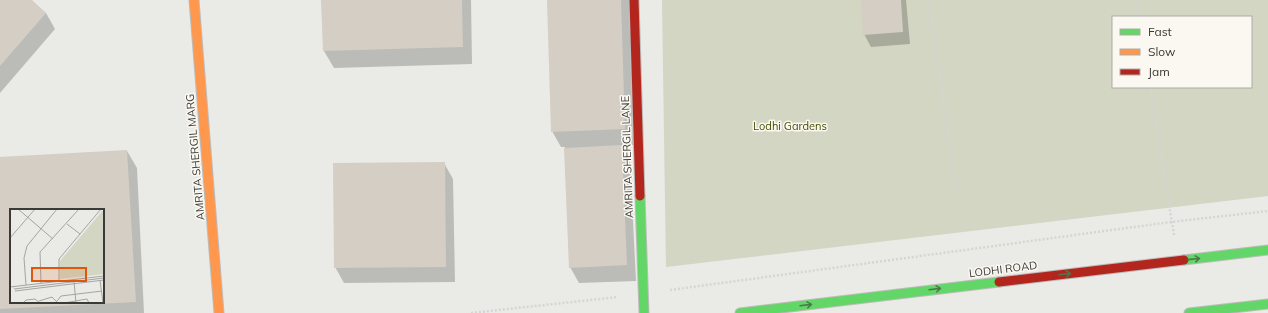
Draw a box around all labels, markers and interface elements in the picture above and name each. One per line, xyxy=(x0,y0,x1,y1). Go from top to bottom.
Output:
legend xyxy=(1112,16,1252,88)
text: Fast xyxy=(1148,24,1172,39)
text: Slow xyxy=(1148,44,1176,59)
text: Jam xyxy=(1148,64,1170,79)
street label: AMRITA SHERGIL MARG xyxy=(182,93,208,221)
street label: AMRITA SHERGIL LANE xyxy=(618,96,636,218)
park label: Lodhi Gardens xyxy=(753,119,827,133)
inset map xyxy=(10,209,104,303)
one-way arrow xyxy=(1187,255,1200,263)
street label: LODHI ROAD xyxy=(968,258,1038,280)
one-way arrow xyxy=(1058,270,1071,278)
one-way arrow xyxy=(928,285,941,293)
one-way arrow xyxy=(799,301,812,309)

